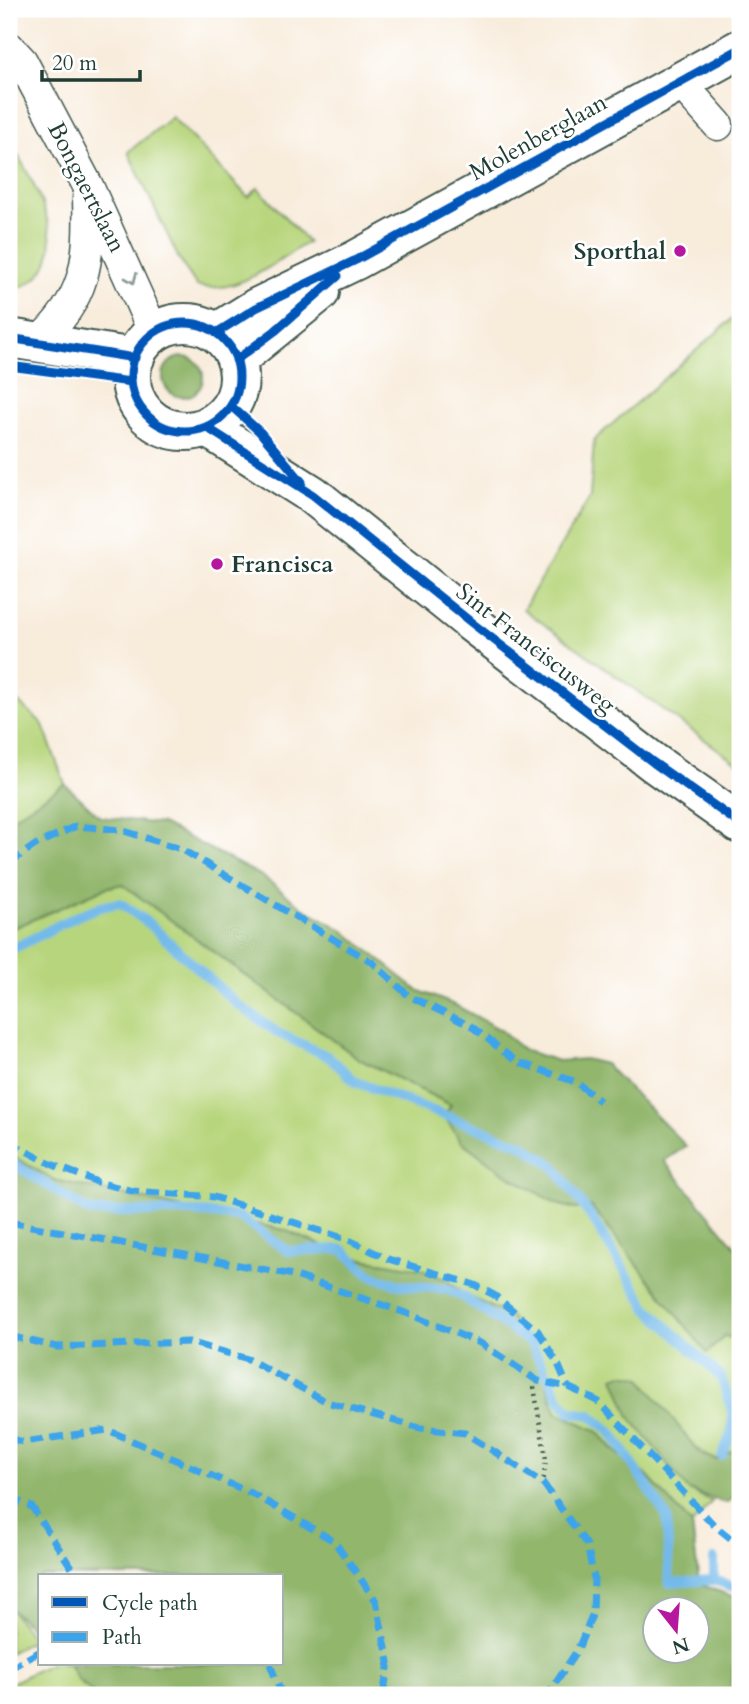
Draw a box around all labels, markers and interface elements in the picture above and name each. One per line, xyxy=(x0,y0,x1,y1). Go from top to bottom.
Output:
scale bar xyxy=(42,38,140,82)
text: 20 m xyxy=(52,49,97,78)
street label: Molenberglaan xyxy=(463,86,613,189)
street label: Bongaertslaan xyxy=(40,116,134,259)
place label: Sporthal xyxy=(574,235,666,268)
marker: Sporthal xyxy=(672,243,688,259)
one-way arrow xyxy=(124,272,138,285)
place label: Francisca xyxy=(231,548,333,581)
marker: Francisca xyxy=(209,556,225,572)
street label: Sint Franciscusweg xyxy=(449,576,623,722)
legend xyxy=(38,1574,284,1666)
text: Cycle path xyxy=(102,1589,198,1618)
north arrow xyxy=(640,1596,710,1666)
text: Path xyxy=(102,1623,142,1652)
text: N xyxy=(669,1630,692,1660)

